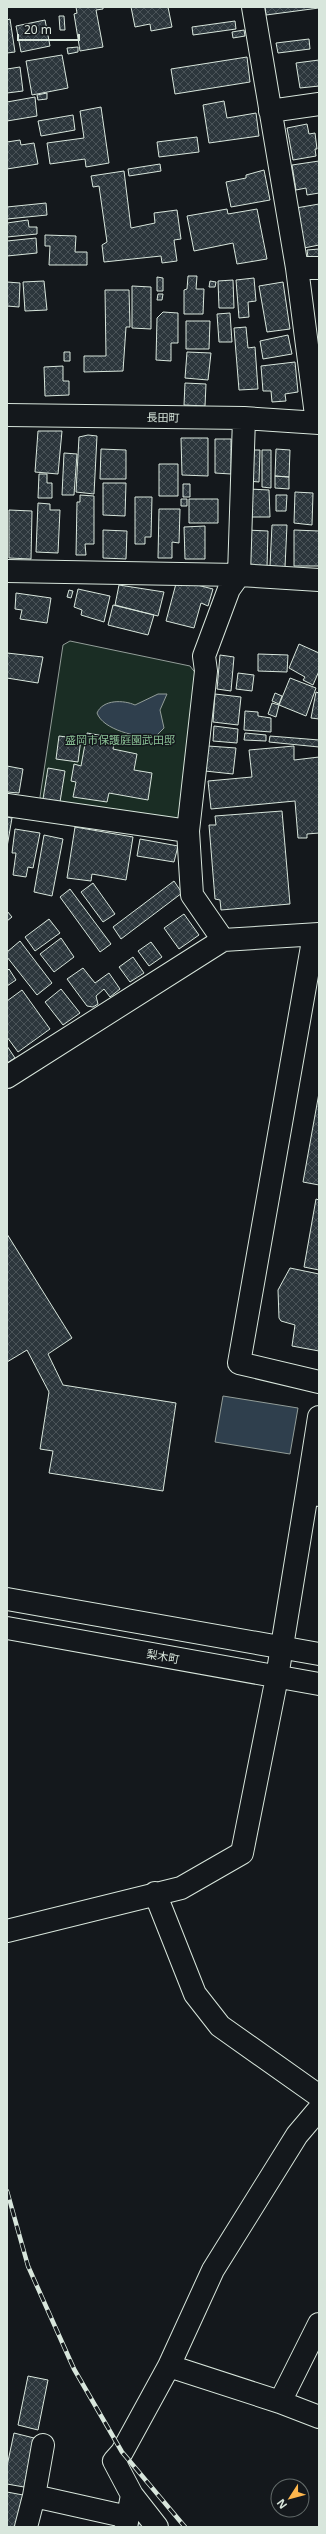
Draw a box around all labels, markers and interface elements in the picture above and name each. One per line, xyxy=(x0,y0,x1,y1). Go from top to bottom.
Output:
scale bar xyxy=(18,16,79,42)
text: 20 m xyxy=(24,21,52,38)
street label: 長田町 xyxy=(146,409,180,425)
park label: 盛岡市保護庭園武田邸 xyxy=(65,732,175,747)
street label: 梨木町 xyxy=(145,1646,181,1666)
north arrow xyxy=(270,2478,310,2518)
text: N xyxy=(273,2496,290,2512)

